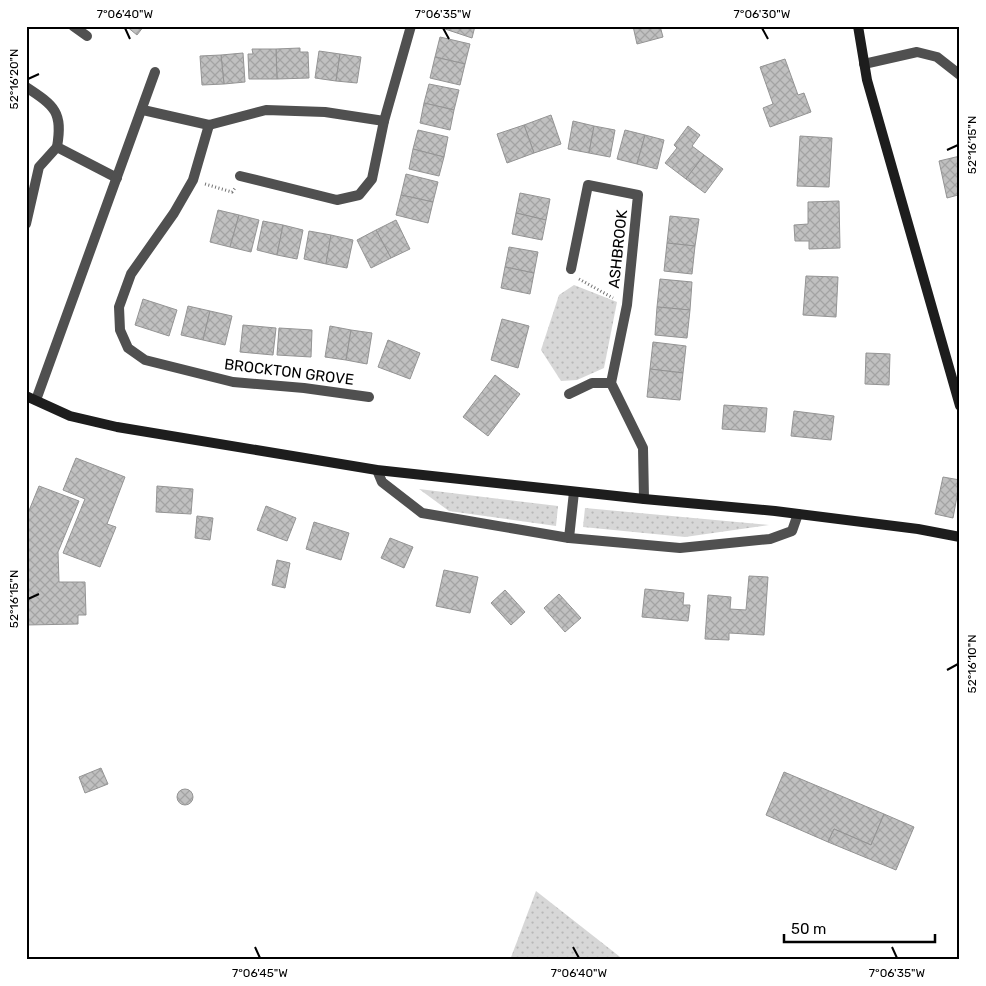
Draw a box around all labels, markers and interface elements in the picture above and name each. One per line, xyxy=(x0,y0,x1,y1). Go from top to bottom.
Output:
text: 7°06'40"W xyxy=(97,7,154,21)
text: 7°06'35"W xyxy=(415,7,472,21)
text: 7°06'30"W xyxy=(734,7,791,21)
text: 52°16'20"N xyxy=(7,49,21,109)
text: 52°16'15"N xyxy=(965,116,979,174)
street label: ASHBROOK xyxy=(605,209,631,289)
street label: BROCKTON GROVE xyxy=(223,355,355,389)
text: 52°16'15"N xyxy=(7,570,21,628)
text: 52°16'10"N xyxy=(965,635,979,693)
scale bar xyxy=(784,911,935,943)
text: 50 m xyxy=(791,920,826,938)
text: 7°06'45"W xyxy=(232,966,288,980)
text: 7°06'40"W xyxy=(551,966,608,980)
text: 7°06'35"W xyxy=(869,966,926,980)

